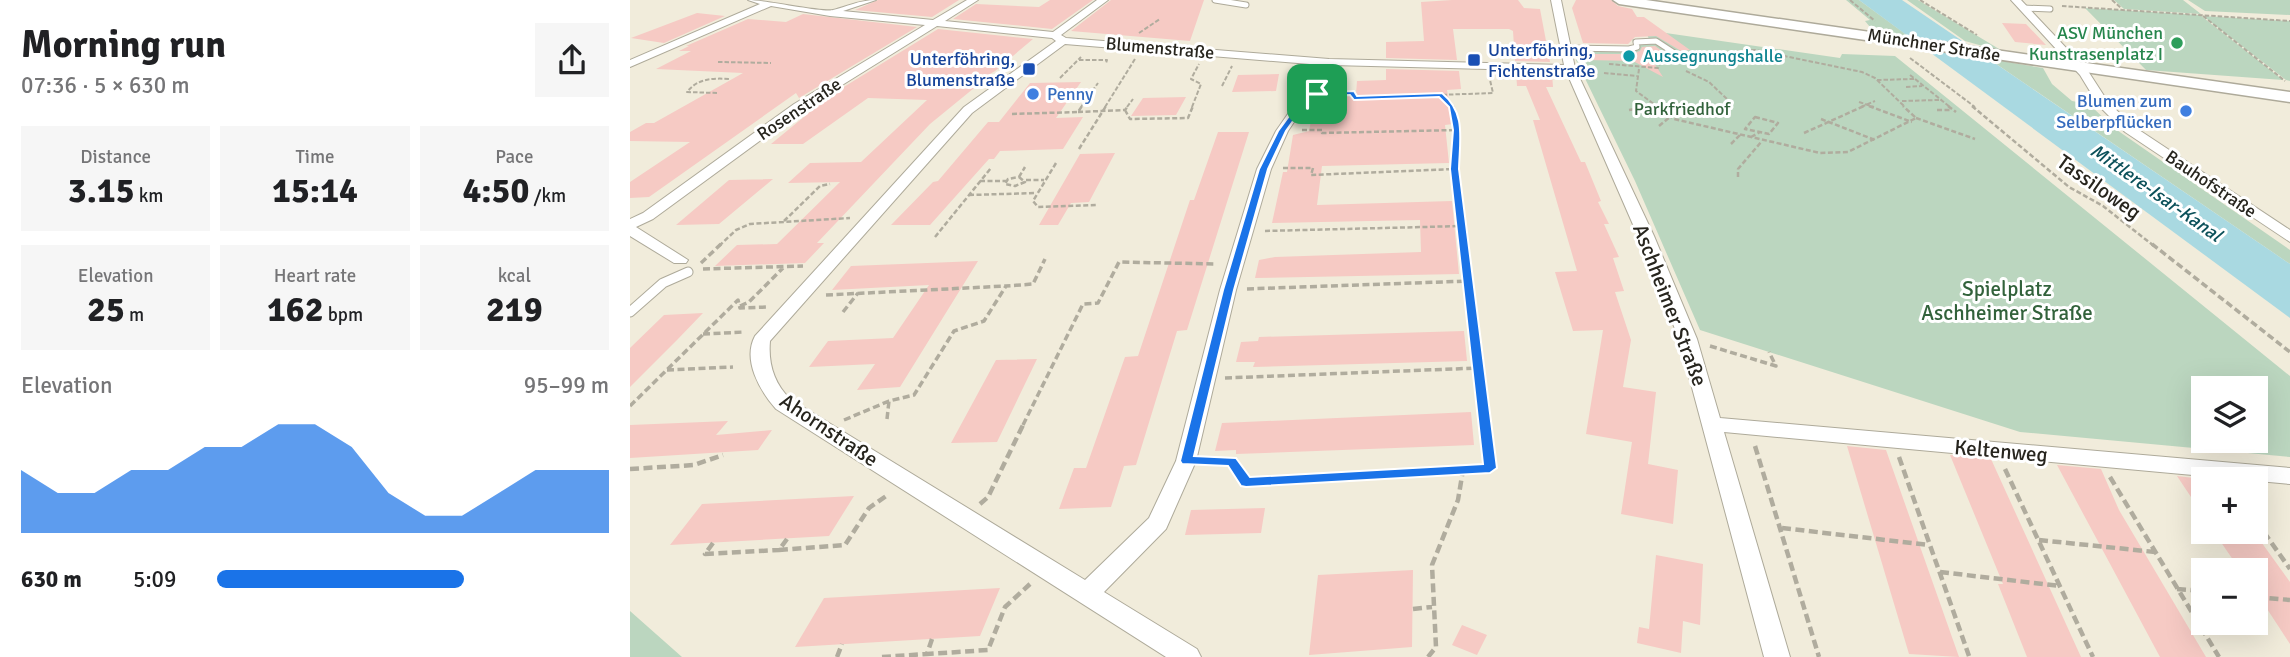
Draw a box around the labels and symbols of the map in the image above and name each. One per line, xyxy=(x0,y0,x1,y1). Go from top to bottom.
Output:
place label: ASV München Kunstrasenplatz I xyxy=(2029,22,2163,65)
street label: Münchner Straße xyxy=(1866,24,2002,66)
street label: Blumenstraße xyxy=(1105,32,1215,64)
marker: ASV München Kunstrasenplatz I xyxy=(2169,35,2185,51)
place label: Unterföhring, Fichtenstraße xyxy=(1488,39,1596,82)
place label: Aussegnungshalle xyxy=(1643,45,1783,67)
place label: Unterföhring, Blumenstraße xyxy=(906,48,1015,91)
marker: Aussegnungshalle xyxy=(1621,48,1637,64)
marker: Unterföhring, Fichtenstraße xyxy=(1466,52,1482,68)
marker: Unterföhring, Blumenstraße xyxy=(1021,61,1037,77)
pin xyxy=(1287,64,1347,124)
street label: Rosenstraße xyxy=(753,73,845,145)
place label: Penny xyxy=(1047,83,1094,105)
marker: Penny xyxy=(1025,86,1041,102)
place label: Blumen zum Selberpflücken xyxy=(2056,90,2172,133)
park label: Parkfriedhof xyxy=(1634,98,1731,120)
marker: Blumen zum Selberpflücken xyxy=(2178,103,2194,119)
water label: Mittlere-Isar-Kanal xyxy=(2086,139,2228,248)
street label: Bauhofstraße xyxy=(2161,146,2261,222)
street label: Tassiloweg xyxy=(2052,149,2146,225)
street label: Aschheimer Straße xyxy=(1627,220,1713,390)
park label: Spielplatz Aschheimer Straße xyxy=(1921,276,2093,326)
street label: Ahornstraße xyxy=(775,388,883,472)
street label: Keltenweg xyxy=(1953,434,2049,468)

